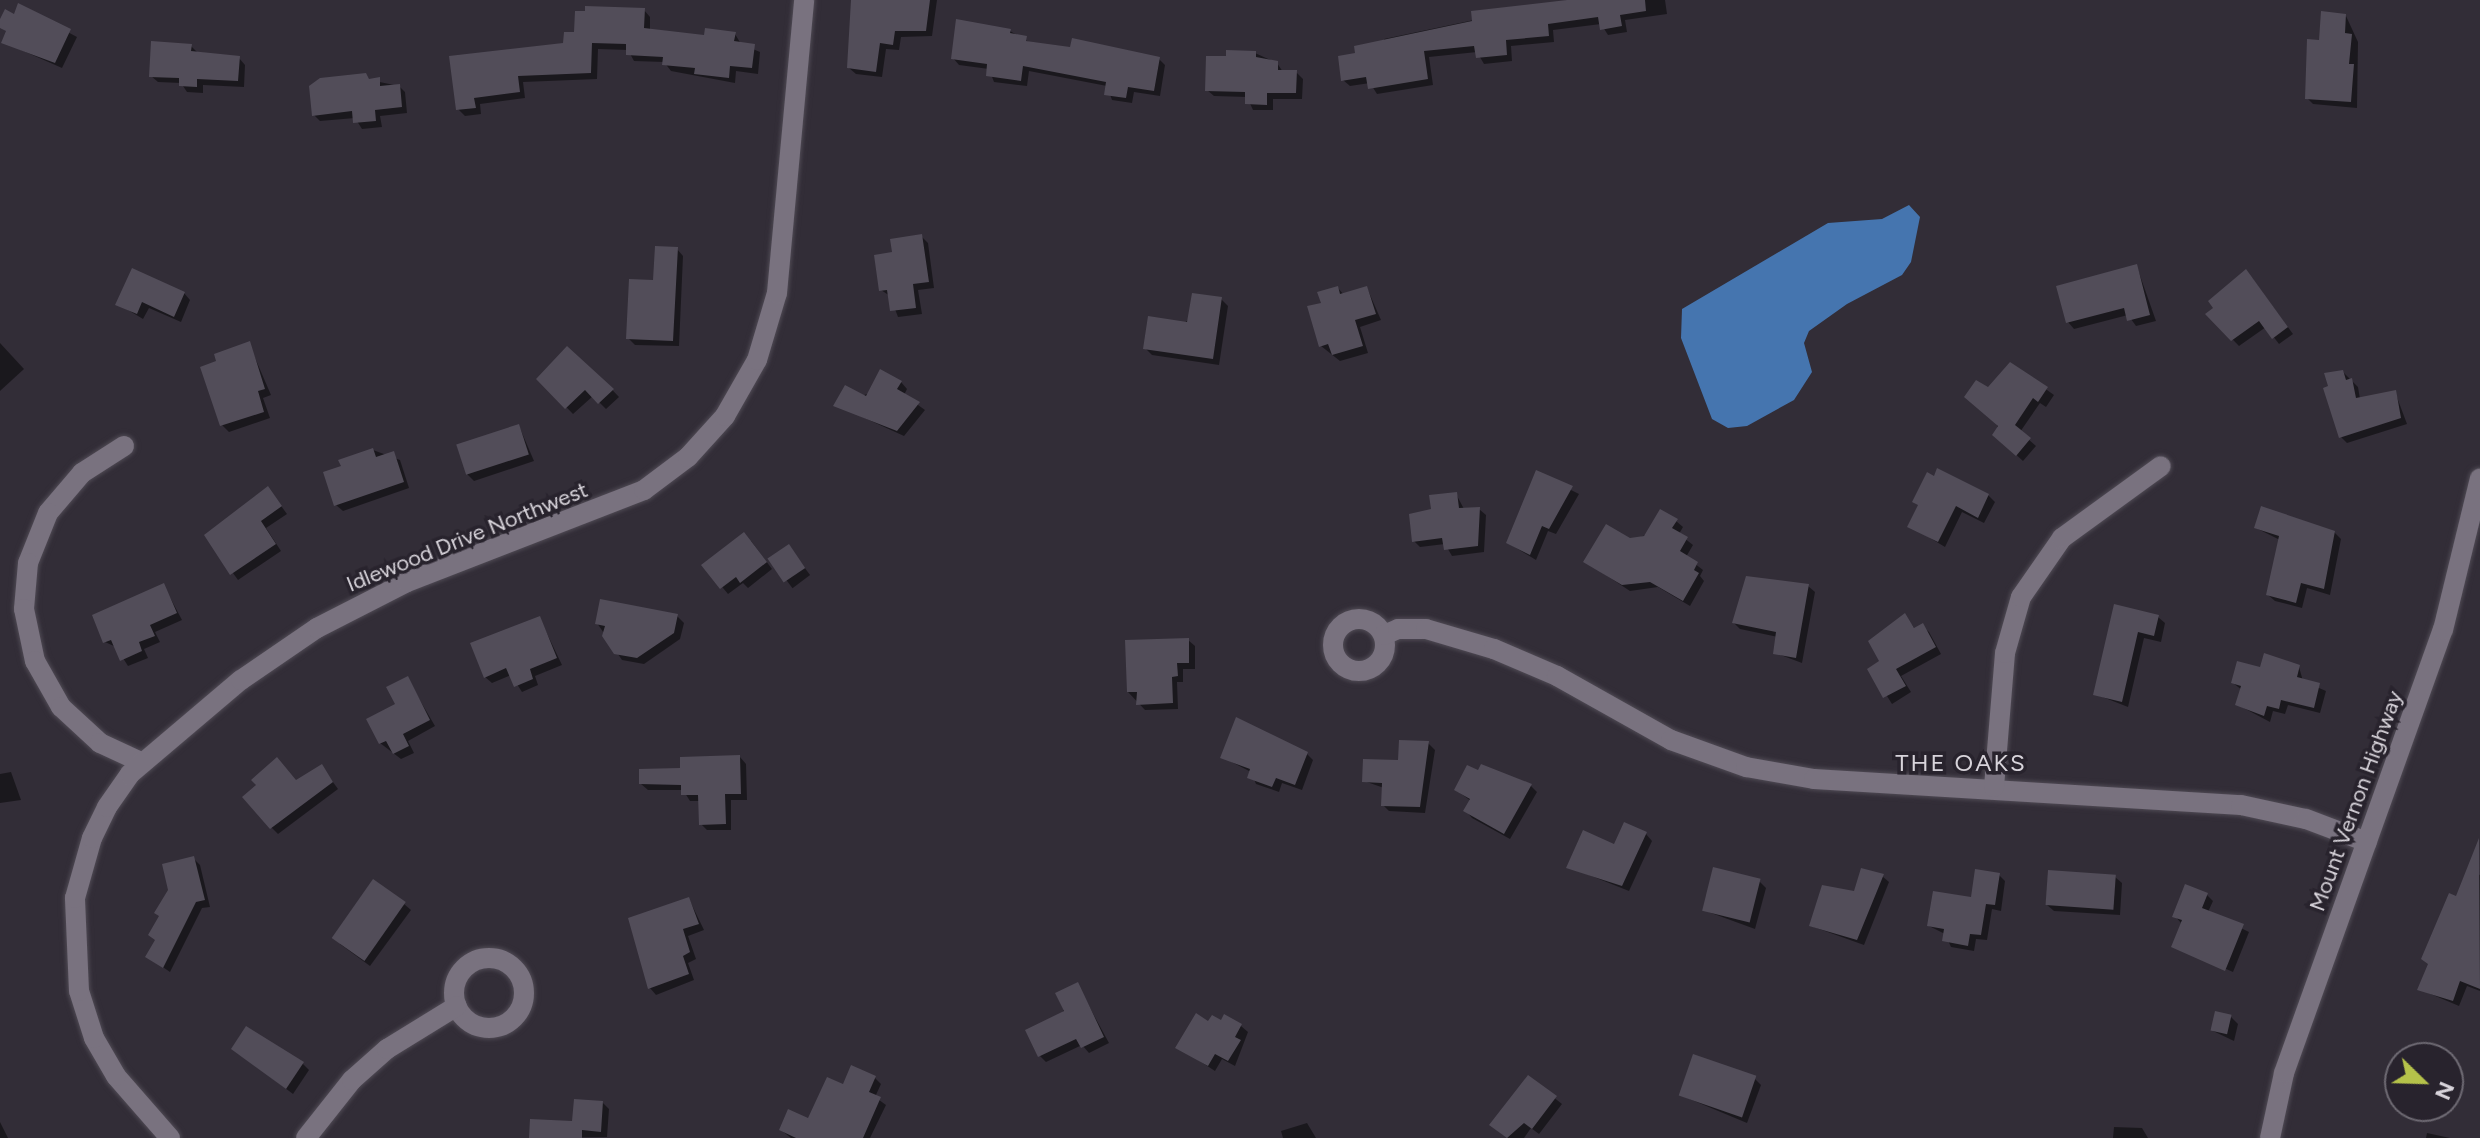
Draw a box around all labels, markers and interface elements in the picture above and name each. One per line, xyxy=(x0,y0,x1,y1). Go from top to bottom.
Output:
street label: Idlewood Drive Northwest xyxy=(343,476,591,598)
street label: Mount Vernon Highway xyxy=(2304,687,2408,915)
district label: THE OAKS xyxy=(1895,749,2027,777)
north arrow xyxy=(2384,1042,2464,1122)
text: N xyxy=(2429,1078,2460,1104)

